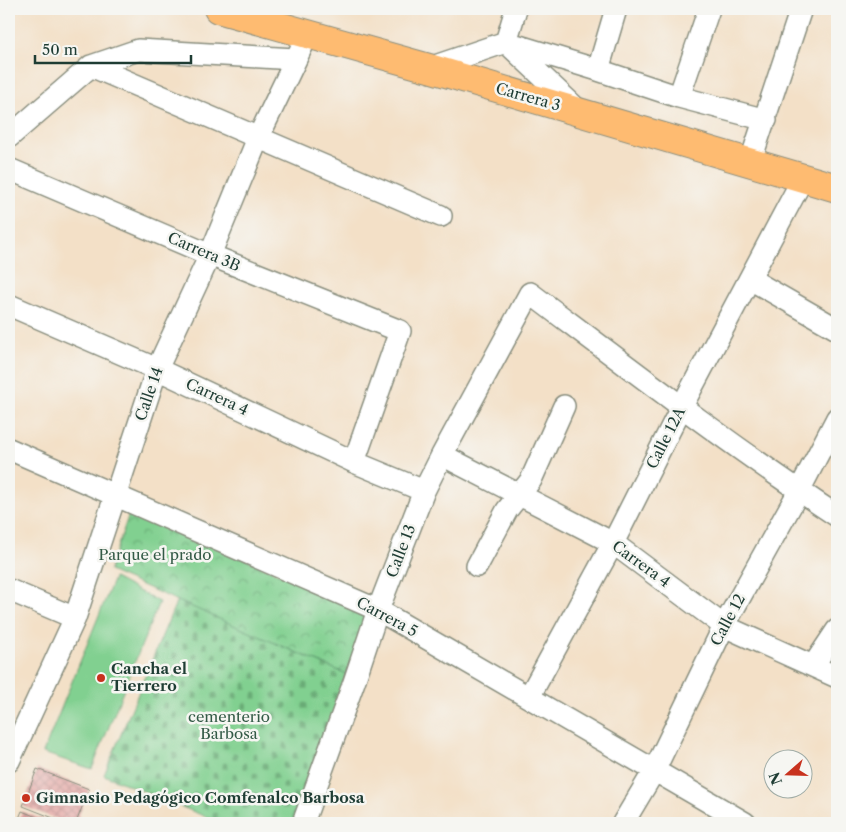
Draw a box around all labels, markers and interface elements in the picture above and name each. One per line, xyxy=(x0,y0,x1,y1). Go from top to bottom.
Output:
scale bar xyxy=(35,32,191,64)
text: 50 m xyxy=(42,40,78,59)
street label: Carrera 3 xyxy=(494,78,563,115)
street label: Carrera 3B xyxy=(165,228,243,275)
street label: Calle 14 xyxy=(130,364,167,423)
street label: Carrera 4 xyxy=(183,374,252,419)
street label: Calle 12A xyxy=(642,403,690,472)
street label: Calle 13 xyxy=(382,522,419,580)
street label: Carrera 4 xyxy=(609,536,674,591)
park label: Parque el prado xyxy=(98,545,212,564)
street label: Calle 12 xyxy=(706,591,749,649)
street label: Carrera 5 xyxy=(353,593,421,641)
place label: Cancha el Tierrero xyxy=(111,659,187,695)
marker: Cancha el Tierrero xyxy=(95,672,107,684)
park label: cementerio Barbosa xyxy=(188,707,270,743)
north arrow xyxy=(764,750,814,800)
text: N xyxy=(765,770,786,787)
place label: Gimnasio Pedagógico Comfenalco Barbosa xyxy=(36,788,365,807)
marker: Gimnasio Pedagógico Comfenalco Barbosa xyxy=(20,792,32,804)

